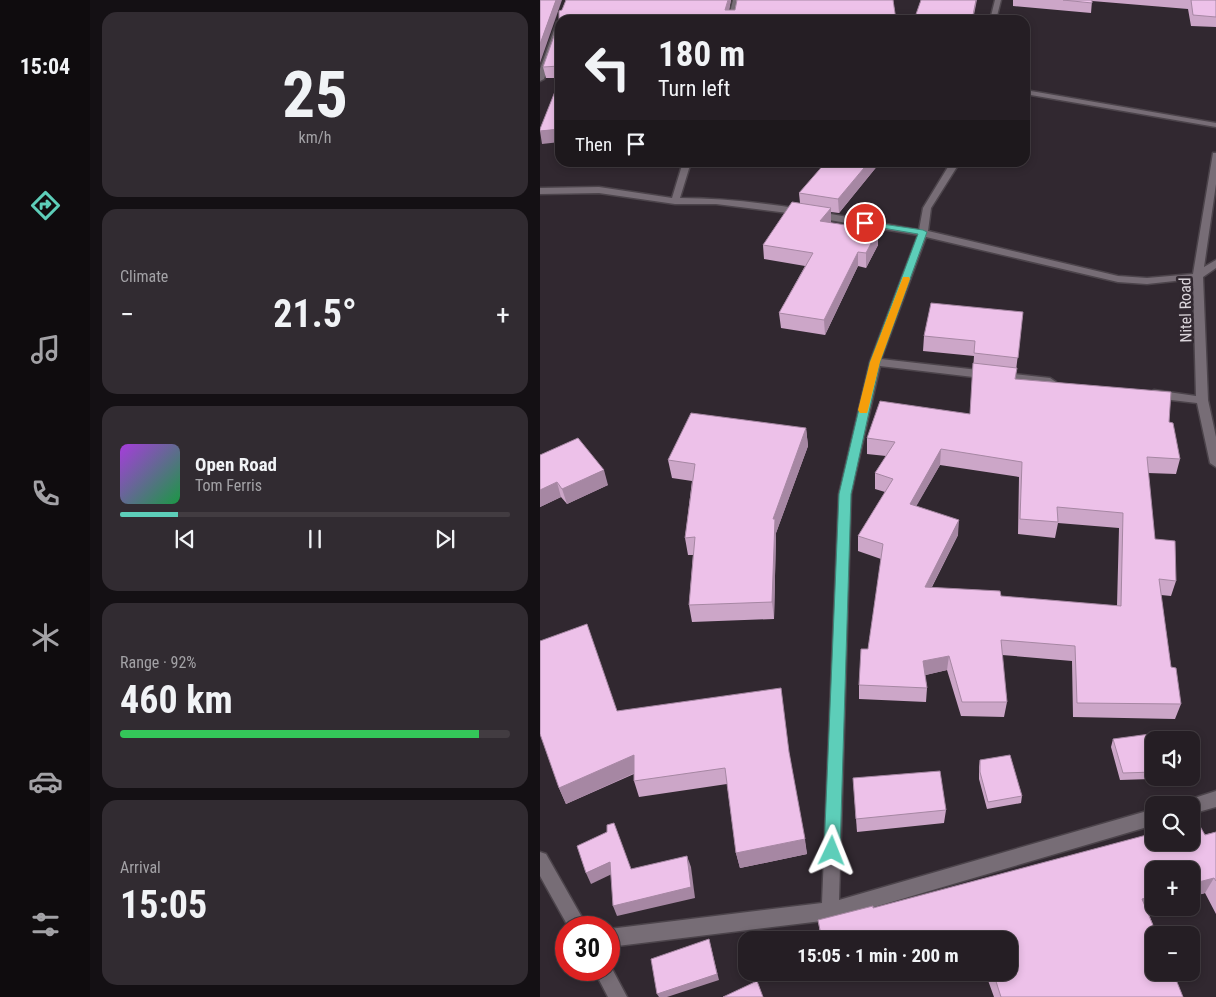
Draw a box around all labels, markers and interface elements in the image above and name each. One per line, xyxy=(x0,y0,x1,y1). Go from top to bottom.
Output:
text: 180 m xyxy=(658,34,745,75)
icon: left xyxy=(575,35,640,100)
text: 15:04 xyxy=(20,54,70,79)
text: 25 xyxy=(282,57,348,133)
text: Turn left xyxy=(658,76,730,101)
text: km/h xyxy=(299,128,331,147)
icon: arrive xyxy=(622,130,650,158)
text: Then xyxy=(575,133,612,156)
icon: directions xyxy=(28,188,63,223)
pin xyxy=(844,202,886,244)
icon: arrive xyxy=(851,209,879,237)
text: Climate xyxy=(120,267,168,286)
street label: Nitel Road xyxy=(1175,277,1196,343)
text: 21.5° xyxy=(273,292,357,336)
text: − xyxy=(120,298,134,331)
text: + xyxy=(496,298,510,331)
icon: music xyxy=(28,332,63,367)
text: Open Road xyxy=(195,453,277,476)
icon: phone xyxy=(28,476,63,511)
text: Tom Ferris xyxy=(195,476,262,495)
icon: previous xyxy=(171,525,199,553)
icon: pause xyxy=(301,525,329,553)
icon: next xyxy=(431,525,459,553)
icon: climate xyxy=(28,620,63,655)
text: Range · 92% xyxy=(120,653,196,672)
text: 460 km xyxy=(120,678,233,722)
map controls xyxy=(1145,731,1200,981)
button: sound xyxy=(1145,731,1200,786)
icon: car xyxy=(28,764,63,799)
button: search xyxy=(1145,796,1200,851)
position arrow xyxy=(805,824,857,876)
text: Arrival xyxy=(120,858,161,877)
button: + xyxy=(1145,861,1200,916)
text: 15:05 xyxy=(120,883,207,927)
icon: filters xyxy=(28,907,63,942)
speed limit sign: 30 xyxy=(555,916,620,981)
button: − xyxy=(1145,926,1200,981)
text: 15:05 · 1 min · 200 m xyxy=(797,944,959,967)

